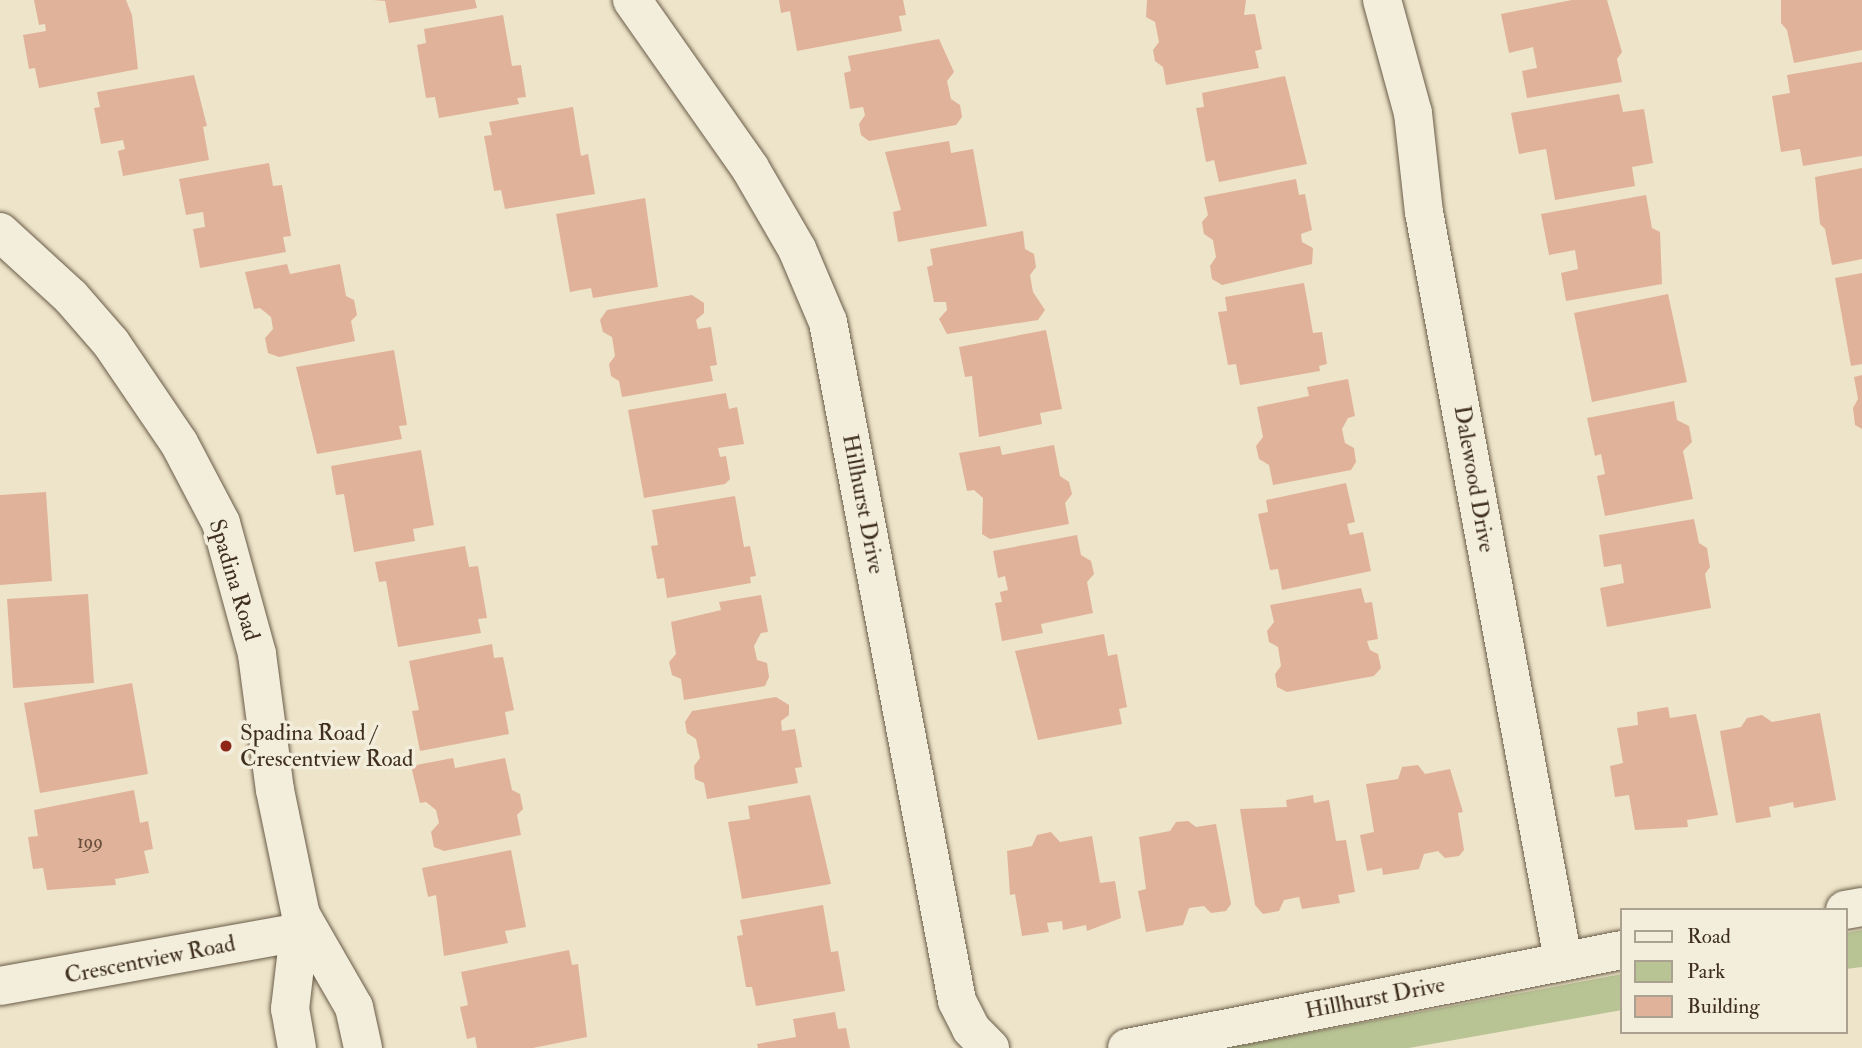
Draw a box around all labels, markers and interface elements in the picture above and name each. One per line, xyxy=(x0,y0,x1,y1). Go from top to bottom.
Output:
street label: Dalewood Drive xyxy=(1448,403,1500,555)
street label: Hillhurst Drive xyxy=(836,432,890,576)
street label: Spadina Road xyxy=(202,516,266,644)
place label: Spadina Road / Crescentview Road xyxy=(240,719,413,773)
marker: Spadina Road / Crescentview Road xyxy=(218,738,234,754)
house number: 199 xyxy=(77,832,103,854)
legend xyxy=(1620,908,1848,1034)
text: Road xyxy=(1687,923,1731,950)
street label: Crescentview Road xyxy=(62,930,238,990)
text: Park xyxy=(1687,958,1725,985)
street label: Hillhurst Drive xyxy=(1303,971,1447,1025)
text: Building xyxy=(1687,993,1760,1020)

